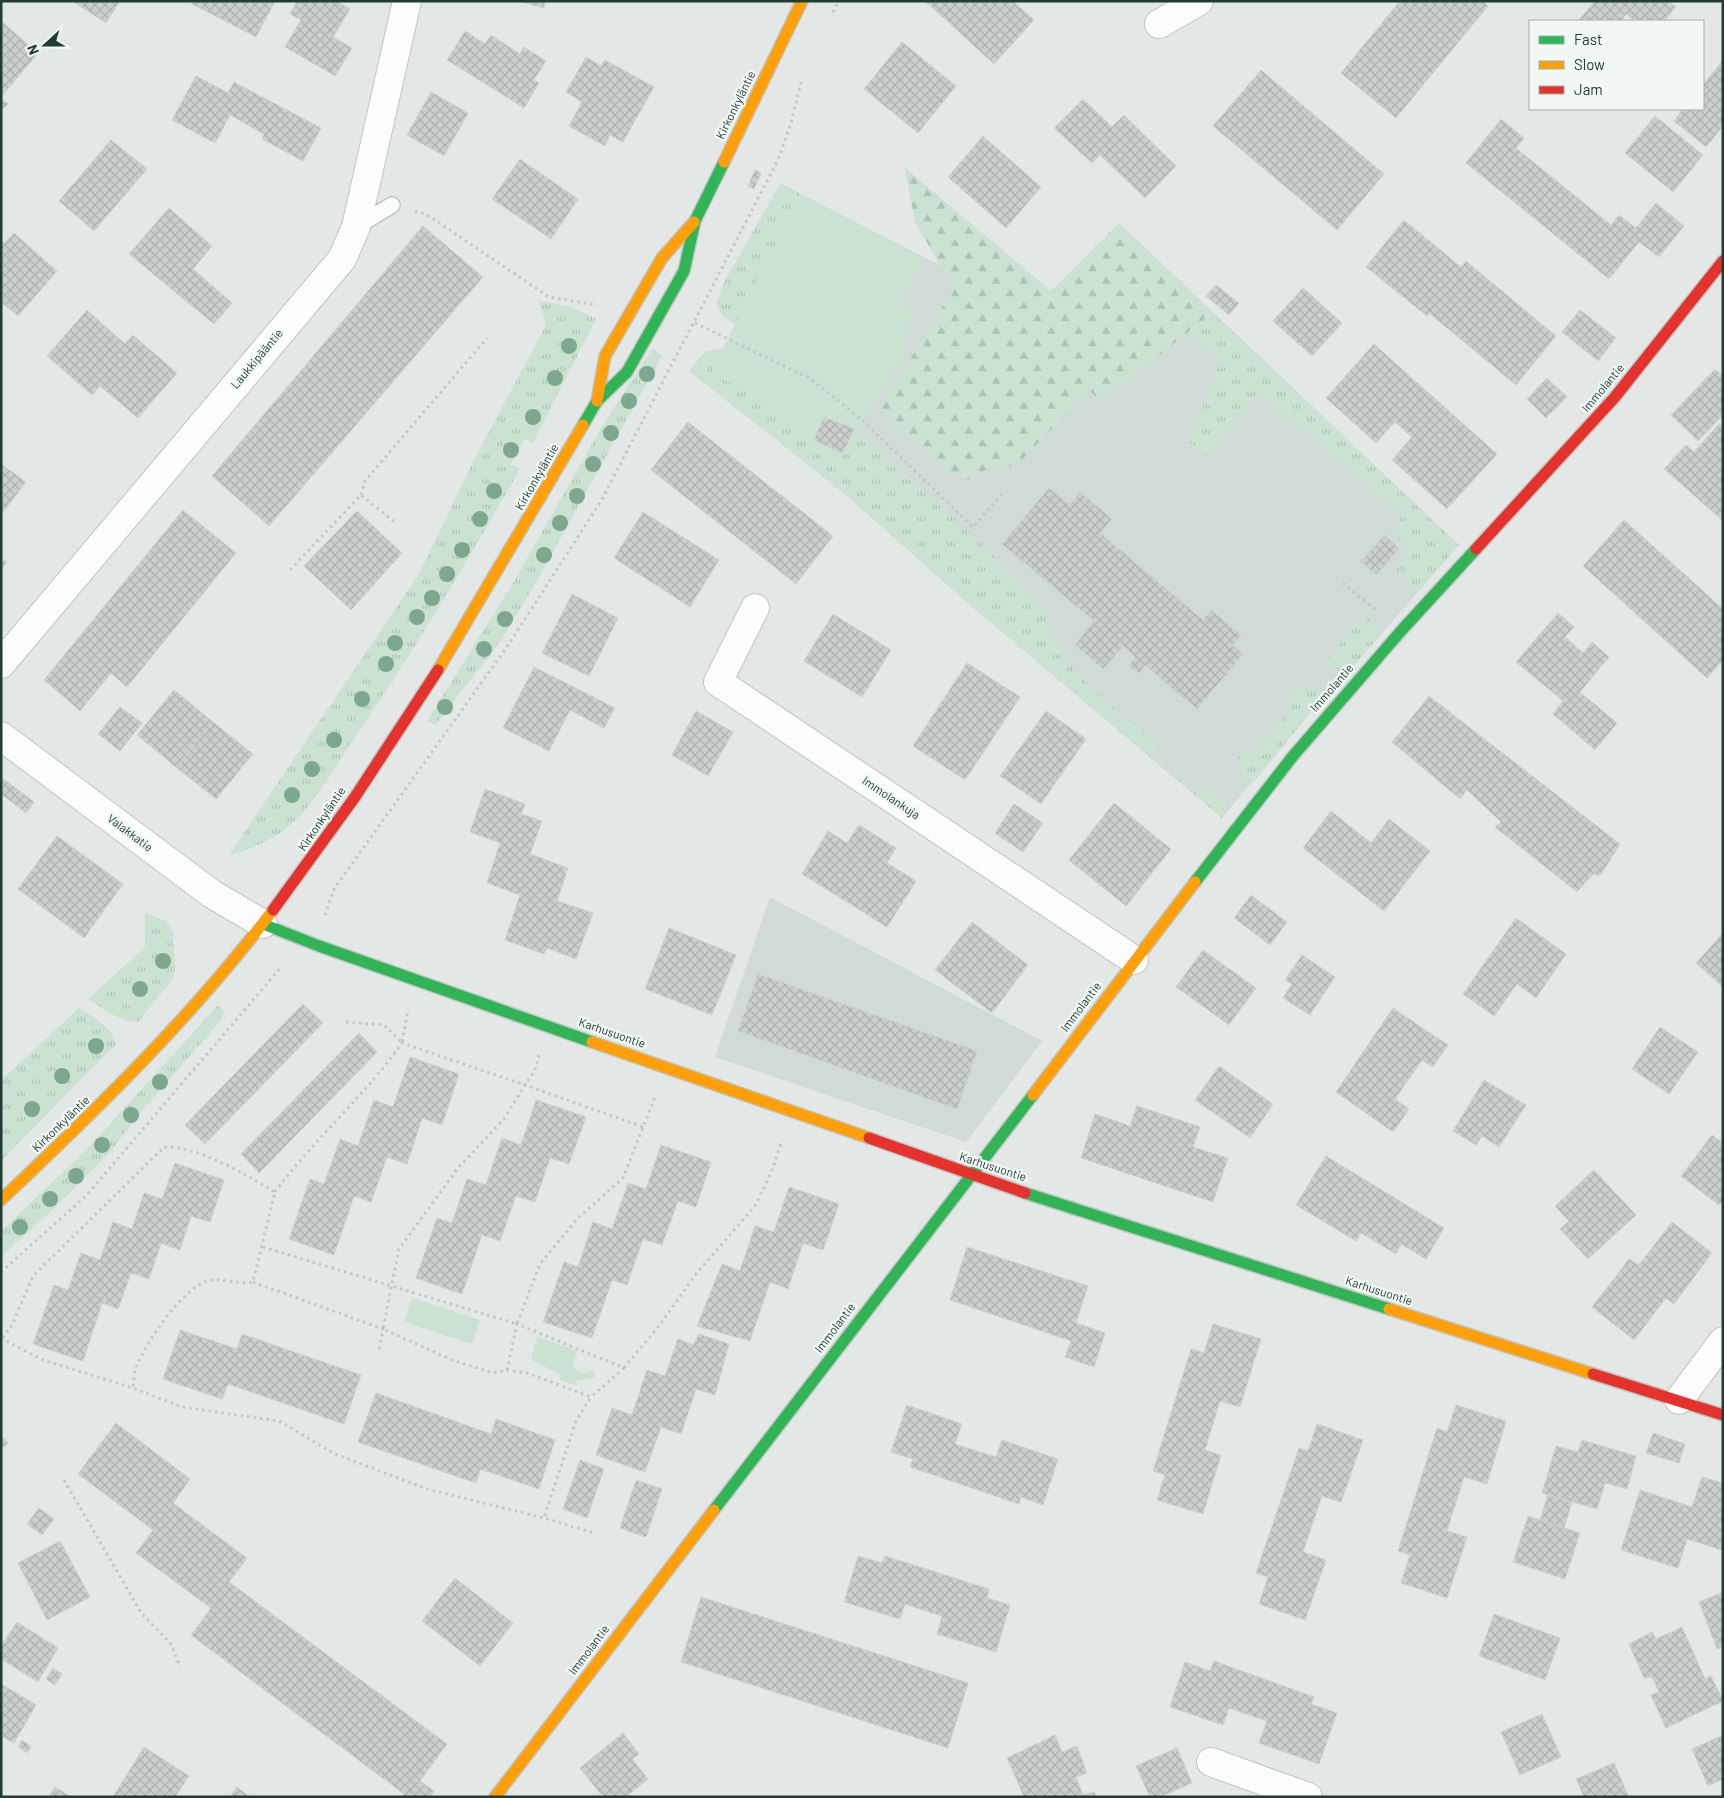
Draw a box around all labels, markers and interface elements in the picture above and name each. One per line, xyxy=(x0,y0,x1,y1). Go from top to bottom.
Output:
north arrow xyxy=(20,20,70,70)
legend xyxy=(1529,20,1704,110)
text: Fast xyxy=(1574,30,1602,48)
text: N xyxy=(23,42,42,57)
text: Slow xyxy=(1574,55,1605,73)
street label: Kirkonkyläntie xyxy=(713,68,758,141)
text: Jam xyxy=(1574,80,1603,98)
street label: Laukkipääntie xyxy=(227,326,285,391)
street label: Immolantie xyxy=(1578,360,1626,414)
street label: Kirkonkyläntie xyxy=(512,441,561,512)
street label: Immolantie xyxy=(1307,661,1356,714)
street label: Immolankuja xyxy=(860,773,923,822)
street label: Kirkonkyläntie xyxy=(295,784,348,853)
street label: Valakkatie xyxy=(105,811,156,854)
street label: Immolantie xyxy=(1057,979,1103,1034)
street label: Karhusuontie xyxy=(577,1014,648,1050)
street label: Kirkonkyläntie xyxy=(29,1092,92,1154)
street label: Karhusuontie xyxy=(958,1149,1029,1183)
street label: Karhusuontie xyxy=(1344,1273,1415,1307)
street label: Immolantie xyxy=(811,1300,857,1355)
street label: Immolantie xyxy=(565,1622,611,1677)

